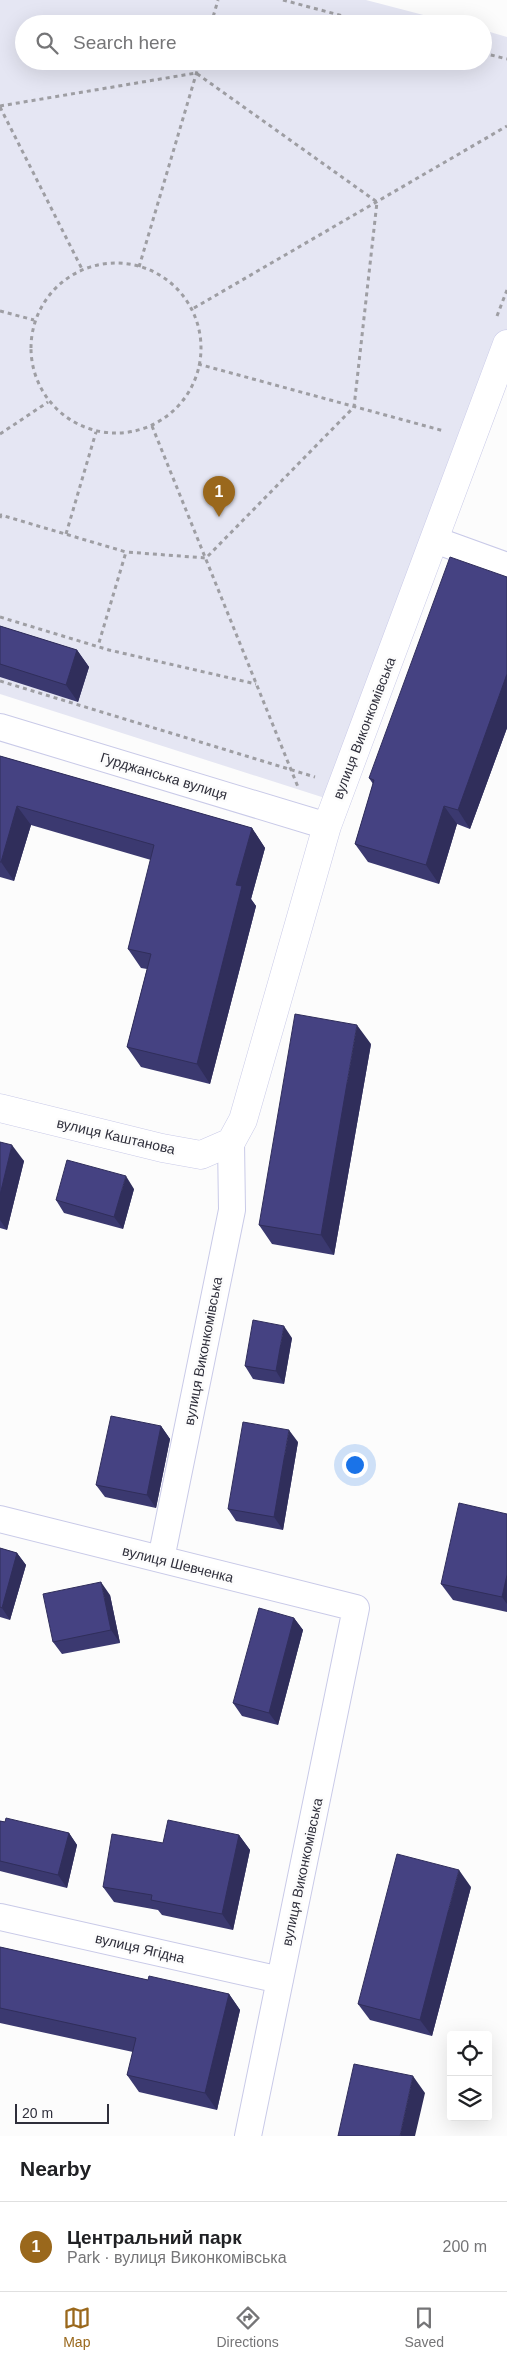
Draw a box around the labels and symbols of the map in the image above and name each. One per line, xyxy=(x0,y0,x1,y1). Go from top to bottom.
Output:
pin: 1 xyxy=(203,476,235,517)
street label: вулиця Виконкомівська xyxy=(329,655,399,801)
street label: Гурджанська вулиця xyxy=(99,749,229,803)
street label: вулиця Каштанова xyxy=(55,1115,177,1157)
street label: вулиця Виконкомівська xyxy=(181,1275,225,1427)
your location xyxy=(342,1452,368,1478)
street label: вулиця Шевченка xyxy=(121,1542,235,1586)
street label: вулиця Виконкомівська xyxy=(278,1796,326,1947)
street label: вулиця Ягідна xyxy=(94,1930,186,1966)
scale bar xyxy=(15,2101,109,2124)

